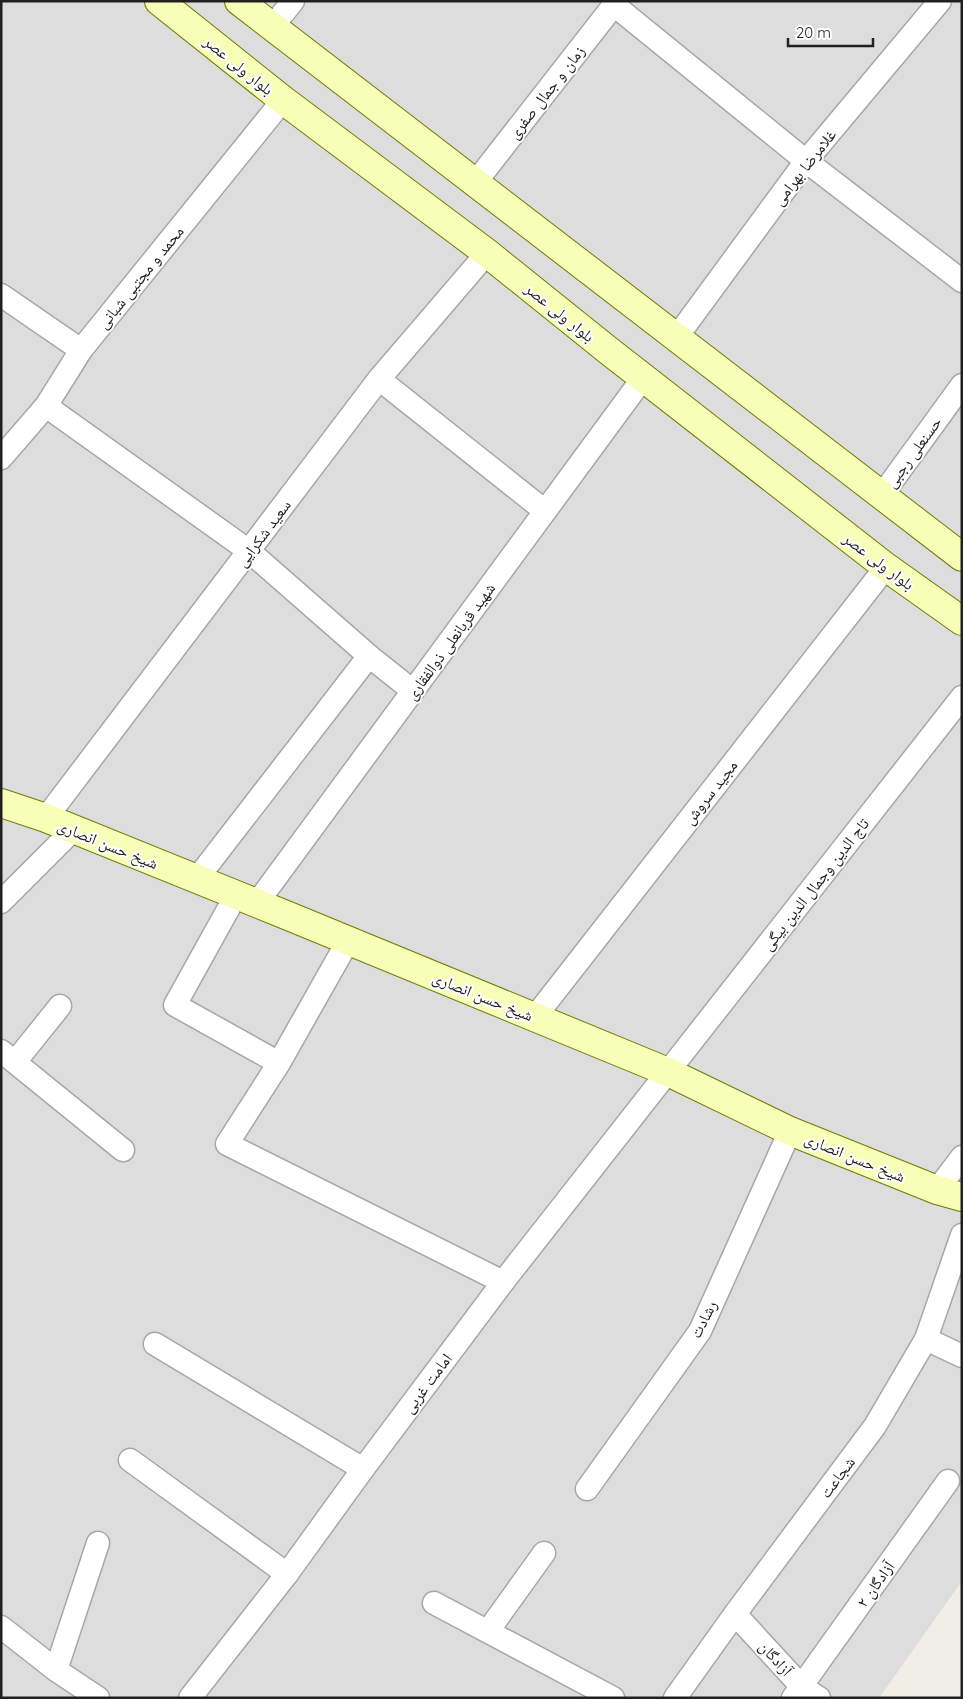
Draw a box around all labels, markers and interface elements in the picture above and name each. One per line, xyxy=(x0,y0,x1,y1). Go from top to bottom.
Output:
scale bar xyxy=(788,15,873,47)
text: 20 m xyxy=(796,23,831,42)
street label: بلوار ولی عصر xyxy=(199,30,278,100)
street label: زمان و جمال صفری xyxy=(503,41,589,143)
street label: غلامرضا بهرامی xyxy=(768,125,841,210)
street label: محمد و مجتبی شبانی xyxy=(92,221,188,333)
street label: بلوار ولی عصر xyxy=(520,277,599,347)
street label: حسنعلی رجبی xyxy=(880,412,946,492)
street label: سعید شکرایی xyxy=(231,495,296,571)
street label: بلوار ولی عصر xyxy=(838,527,918,595)
street label: شهید قربانعلی ذوالفقاری xyxy=(401,578,500,704)
street label: مجید سروش xyxy=(679,756,742,829)
street label: تاج الدین وجمال الدین بیگی xyxy=(757,813,874,955)
street label: شیخ حسن انصاری xyxy=(54,815,161,874)
street label: شیخ حسن انصاری xyxy=(429,967,536,1026)
street label: شیخ حسن انصاری xyxy=(801,1128,908,1187)
street label: رشادت xyxy=(685,1297,721,1341)
street label: امامت غربی xyxy=(398,1349,457,1418)
street label: شجاعت xyxy=(815,1452,859,1502)
street label: آزادگان ۲ xyxy=(852,1556,899,1612)
street label: آزادگان xyxy=(754,1636,798,1681)

